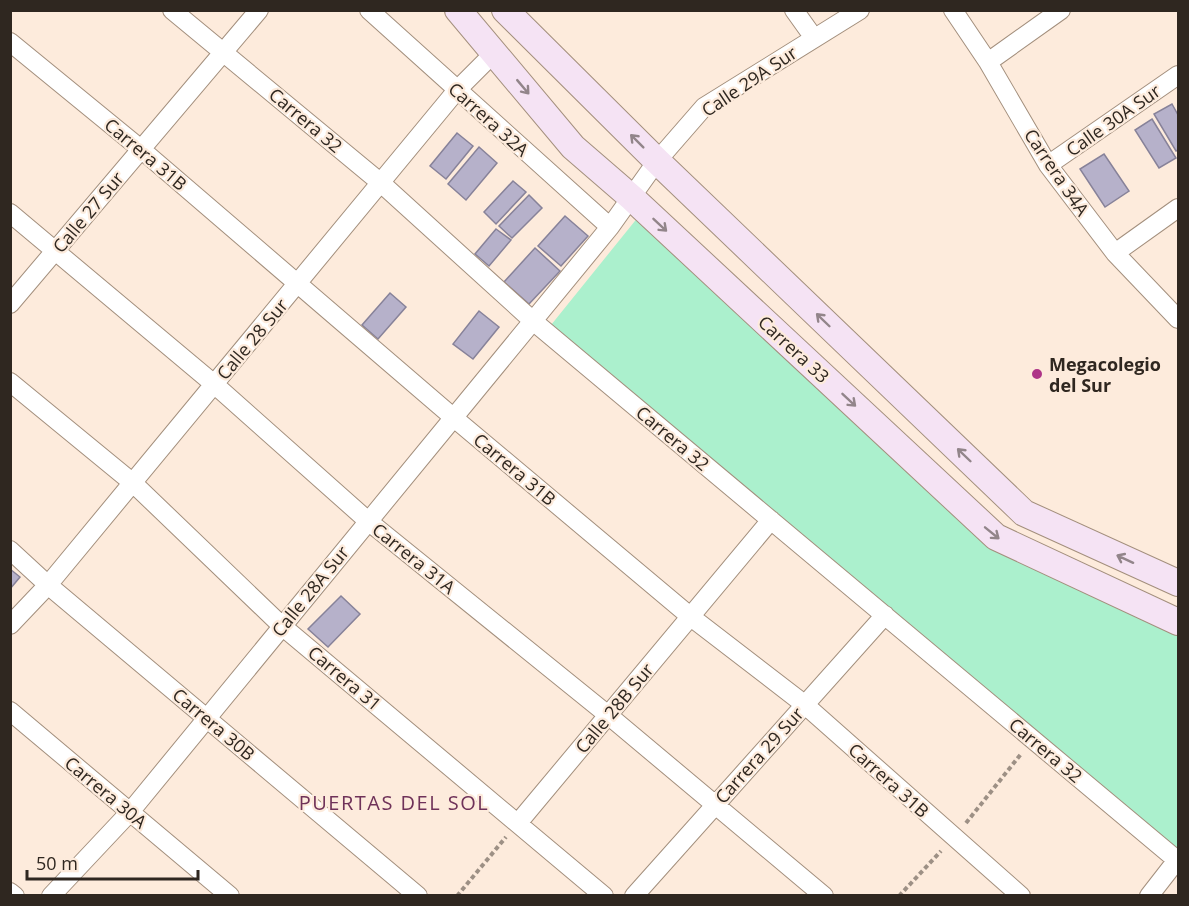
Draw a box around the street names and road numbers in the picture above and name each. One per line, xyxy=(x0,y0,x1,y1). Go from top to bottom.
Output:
street label: Calle 29A Sur xyxy=(697,40,802,122)
street label: Carrera 32A xyxy=(444,77,535,162)
street label: Calle 30A Sur xyxy=(1061,78,1166,161)
street label: Carrera 32 xyxy=(264,82,348,158)
street label: Carrera 31B xyxy=(100,113,192,195)
street label: Carrera 34A xyxy=(1019,124,1095,221)
street label: Calle 27 Sur xyxy=(47,166,129,258)
street label: Calle 28 Sur xyxy=(211,293,293,385)
street label: Carrera 33 xyxy=(753,310,835,388)
street label: Carrera 32 xyxy=(631,400,715,476)
street label: Carrera 31B xyxy=(469,428,561,510)
street label: Carrera 31A xyxy=(368,517,461,599)
street label: Calle 28A Sur xyxy=(266,540,354,641)
street label: Carrera 31 xyxy=(303,640,387,716)
street label: Calle 28B Sur xyxy=(569,658,659,758)
street label: Carrera 30B xyxy=(168,683,260,765)
street label: Carrera 29 Sur xyxy=(709,701,809,808)
street label: Carrera 32 xyxy=(1004,712,1088,788)
street label: Carrera 31B xyxy=(844,737,934,823)
street label: Carrera 30A xyxy=(60,751,153,834)

